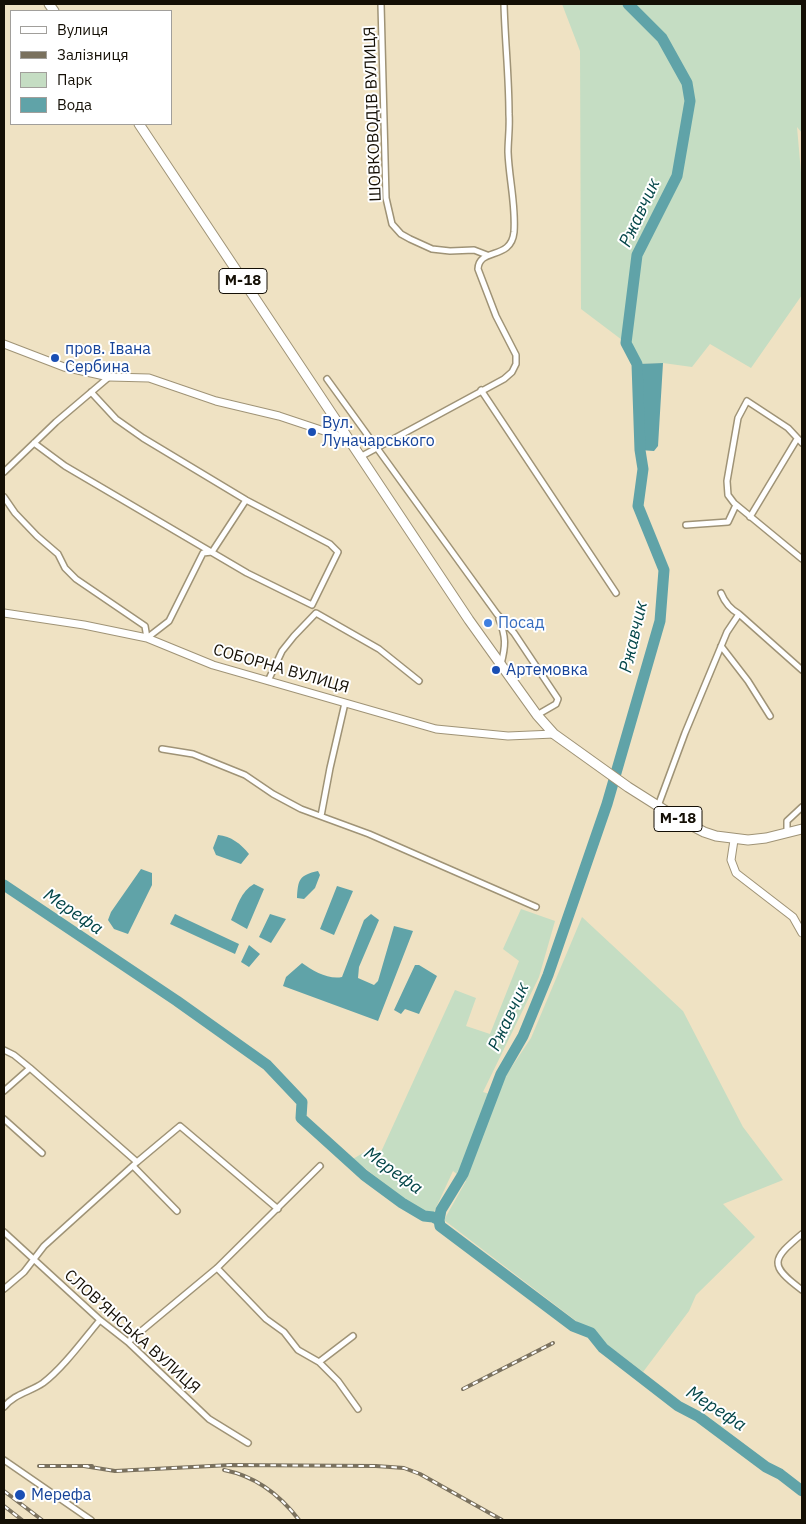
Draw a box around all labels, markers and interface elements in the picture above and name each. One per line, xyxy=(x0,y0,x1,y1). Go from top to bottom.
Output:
legend xyxy=(10,10,172,125)
text: Вулиця xyxy=(57,20,108,39)
street label: ШОВКОВОДІВ ВУЛИЦЯ xyxy=(360,26,386,202)
text: Залізниця xyxy=(57,45,128,64)
text: Парк xyxy=(57,70,92,89)
text: Вода xyxy=(57,95,92,114)
water label: Ржавчик xyxy=(615,175,665,251)
road number: М-18 xyxy=(219,268,267,294)
place label: пров. Івана Сербина xyxy=(65,339,151,377)
marker: пров. Івана Сербина xyxy=(49,352,61,364)
place label: Вул. Луначарського xyxy=(322,413,435,451)
marker: Вул. Луначарського xyxy=(306,426,318,438)
water label: Ржавчик xyxy=(615,599,653,675)
place label: Посад xyxy=(498,613,545,633)
marker: Посад xyxy=(482,617,494,629)
street label: СОБОРНА ВУЛИЦЯ xyxy=(211,640,351,698)
place label: Артемовка xyxy=(506,660,588,680)
marker: Артемовка xyxy=(490,664,502,676)
road number: М-18 xyxy=(654,806,702,832)
water label: Мерефа xyxy=(39,884,107,940)
water label: Ржавчик xyxy=(484,979,534,1055)
water label: Мерефа xyxy=(359,1143,427,1199)
street label: СЛОВ’ЯНСЬКА ВУЛИЦЯ xyxy=(60,1266,204,1398)
water label: Мерефа xyxy=(682,1382,750,1436)
place label: Мерефа xyxy=(31,1485,91,1505)
marker: Мерефа xyxy=(13,1488,27,1502)

